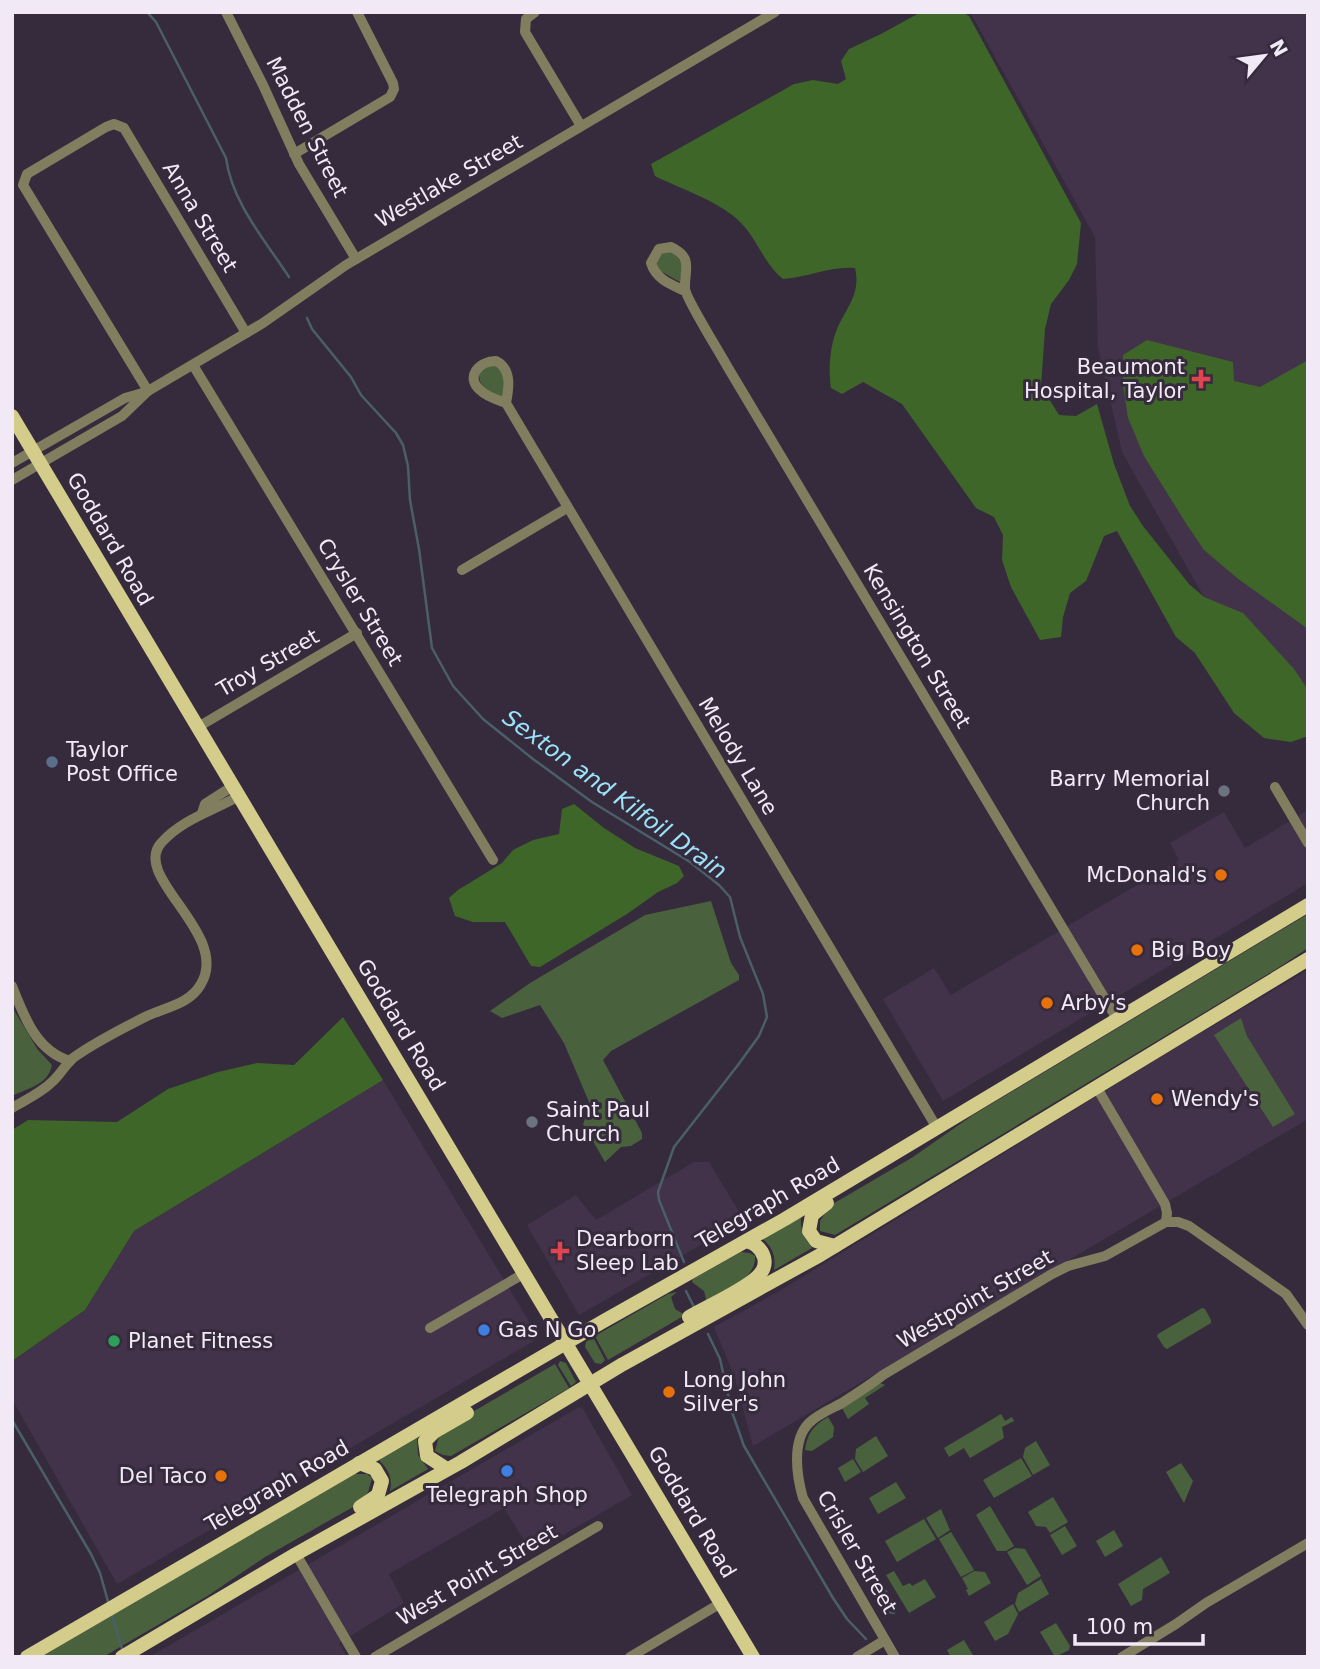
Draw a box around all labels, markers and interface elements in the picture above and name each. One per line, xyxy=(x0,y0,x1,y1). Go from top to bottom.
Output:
north arrow xyxy=(1229,21,1299,91)
text: N xyxy=(1265,35,1292,60)
street label: Madden Street xyxy=(261,53,353,201)
street label: Westlake Street xyxy=(371,129,527,233)
street label: Anna Street xyxy=(158,158,242,276)
place label: Beaumont Hospital, Taylor xyxy=(1024,355,1185,403)
marker: Beaumont Hospital, Taylor xyxy=(1191,369,1211,389)
street label: Goddard Road xyxy=(62,468,158,610)
street label: Crysler Street xyxy=(312,534,408,670)
street label: Kensington Street xyxy=(858,560,976,732)
street label: Troy Street xyxy=(212,624,323,702)
street label: Melody Lane xyxy=(693,693,783,819)
water label: Sexton and Kilfoil Drain xyxy=(498,704,732,884)
place label: Taylor Post Office xyxy=(65,738,178,786)
marker: Taylor Post Office xyxy=(44,754,60,770)
place label: Barry Memorial Church xyxy=(1049,767,1210,815)
marker: Barry Memorial Church xyxy=(1216,783,1232,799)
place label: McDonald's xyxy=(1086,863,1207,887)
marker: McDonald's xyxy=(1213,867,1229,883)
place label: Big Boy xyxy=(1151,938,1231,962)
marker: Big Boy xyxy=(1129,942,1145,958)
street label: Goddard Road xyxy=(352,955,450,1095)
place label: Arby's xyxy=(1061,991,1126,1015)
marker: Arby's xyxy=(1039,995,1055,1011)
place label: Wendy's xyxy=(1171,1087,1259,1111)
marker: Wendy's xyxy=(1149,1091,1165,1107)
place label: Saint Paul Church xyxy=(546,1098,650,1146)
marker: Saint Paul Church xyxy=(524,1114,540,1130)
street label: Telegraph Road xyxy=(691,1152,844,1254)
place label: Dearborn Sleep Lab xyxy=(576,1227,679,1275)
marker: Dearborn Sleep Lab xyxy=(550,1241,570,1261)
street label: Westpoint Street xyxy=(893,1245,1057,1353)
place label: Gas N Go xyxy=(498,1318,596,1342)
marker: Gas N Go xyxy=(476,1322,492,1338)
place label: Planet Fitness xyxy=(128,1329,273,1353)
marker: Planet Fitness xyxy=(106,1333,122,1349)
place label: Long John Silver's xyxy=(683,1368,786,1416)
marker: Long John Silver's xyxy=(661,1384,677,1400)
street label: Telegraph Road xyxy=(200,1435,353,1537)
street label: Goddard Road xyxy=(643,1442,741,1582)
marker: Telegraph Shop xyxy=(499,1463,515,1479)
place label: Del Taco xyxy=(119,1464,207,1488)
marker: Del Taco xyxy=(213,1468,229,1484)
place label: Telegraph Shop xyxy=(425,1483,588,1507)
street label: Crisler Street xyxy=(812,1486,902,1618)
street label: West Point Street xyxy=(393,1519,561,1631)
scale bar xyxy=(1075,1602,1203,1646)
text: 100 m xyxy=(1086,1615,1153,1639)

